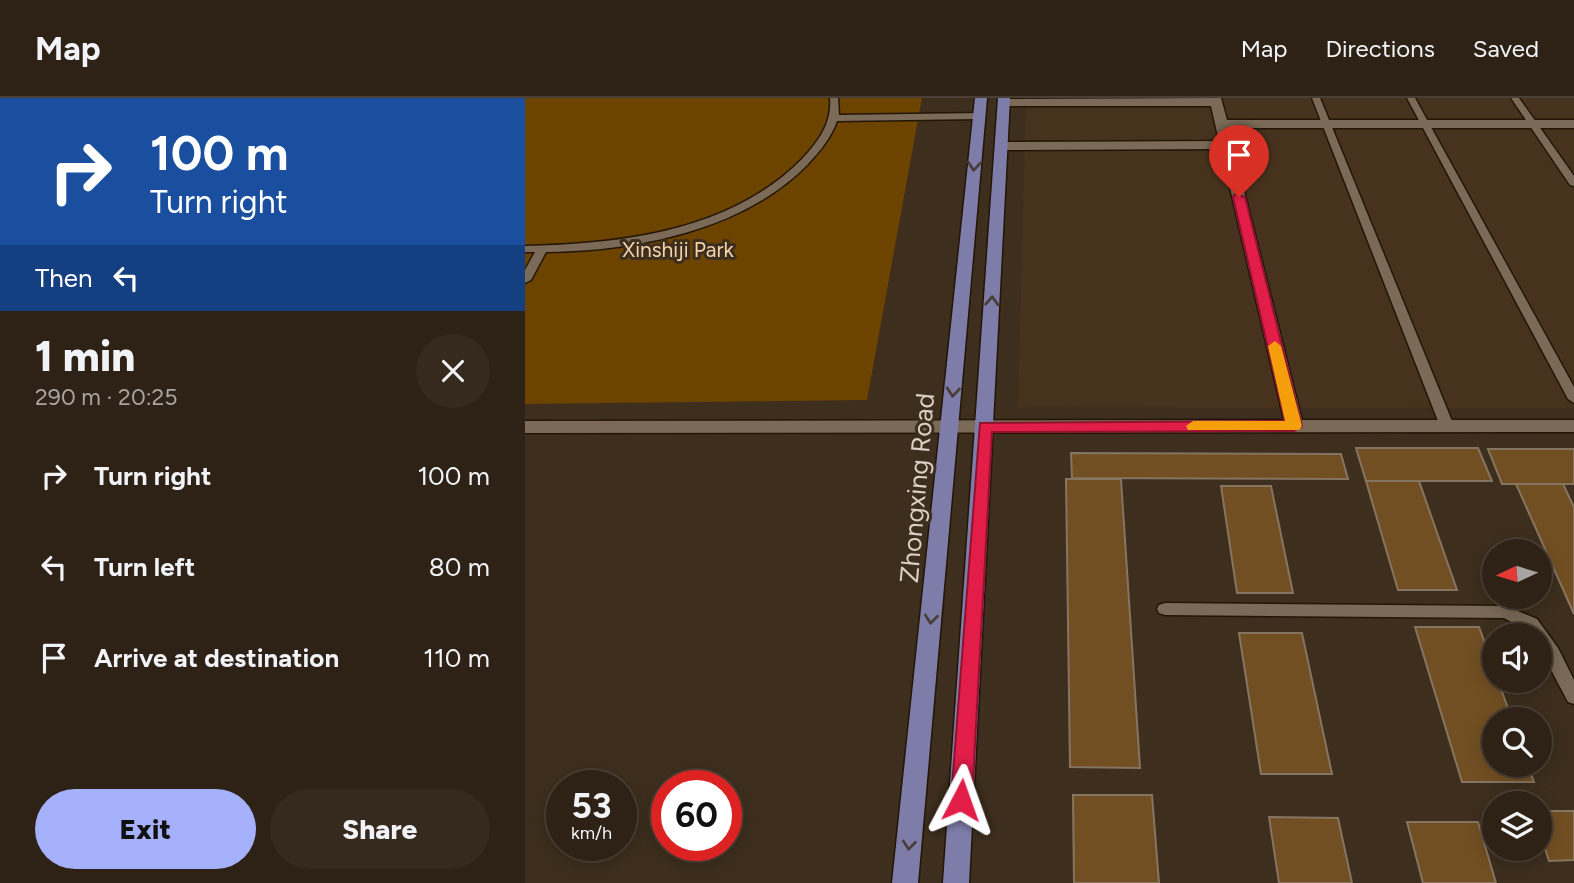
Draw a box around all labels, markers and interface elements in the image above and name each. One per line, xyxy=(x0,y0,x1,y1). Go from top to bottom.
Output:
text: Map xyxy=(35,29,101,68)
text: Map xyxy=(1241,34,1287,63)
text: Directions xyxy=(1325,34,1435,63)
text: Saved xyxy=(1473,34,1539,63)
text: 100 m xyxy=(150,123,289,182)
pin xyxy=(1209,125,1269,197)
icon: right xyxy=(35,126,126,217)
icon: arrive xyxy=(1220,136,1258,174)
one-way arrow xyxy=(967,161,982,172)
text: Turn right xyxy=(150,183,288,221)
park label: Xinshiji Park xyxy=(622,237,735,262)
icon: left xyxy=(107,259,145,297)
text: Then xyxy=(35,262,93,294)
one-way arrow xyxy=(985,296,1000,307)
text: 1 min xyxy=(35,331,135,382)
button: close xyxy=(416,334,490,408)
text: 290 m · 20:25 xyxy=(35,383,178,411)
one-way arrow xyxy=(945,387,960,398)
street label: Zhongxing Road xyxy=(893,392,941,584)
icon: right xyxy=(35,457,73,495)
text: Turn right xyxy=(94,460,211,492)
text: 100 m xyxy=(417,460,490,492)
north arrow xyxy=(1482,539,1552,609)
map controls xyxy=(1482,539,1552,861)
icon: left xyxy=(35,548,73,586)
text: Turn left xyxy=(94,551,195,583)
text: 80 m xyxy=(429,551,490,583)
one-way arrow xyxy=(924,614,939,625)
button: sound xyxy=(1482,623,1552,693)
icon: arrive xyxy=(35,639,73,677)
text: Arrive at destination xyxy=(94,642,339,674)
text: 110 m xyxy=(423,642,490,674)
button: search xyxy=(1482,707,1552,777)
position arrow xyxy=(924,763,998,837)
speed limit sign: 60 xyxy=(651,770,742,861)
text: 53 xyxy=(572,785,611,827)
button: Exit xyxy=(35,789,256,869)
button: Share xyxy=(270,789,490,869)
button: layers xyxy=(1482,791,1552,861)
text: km/h xyxy=(571,822,612,844)
one-way arrow xyxy=(901,839,916,851)

